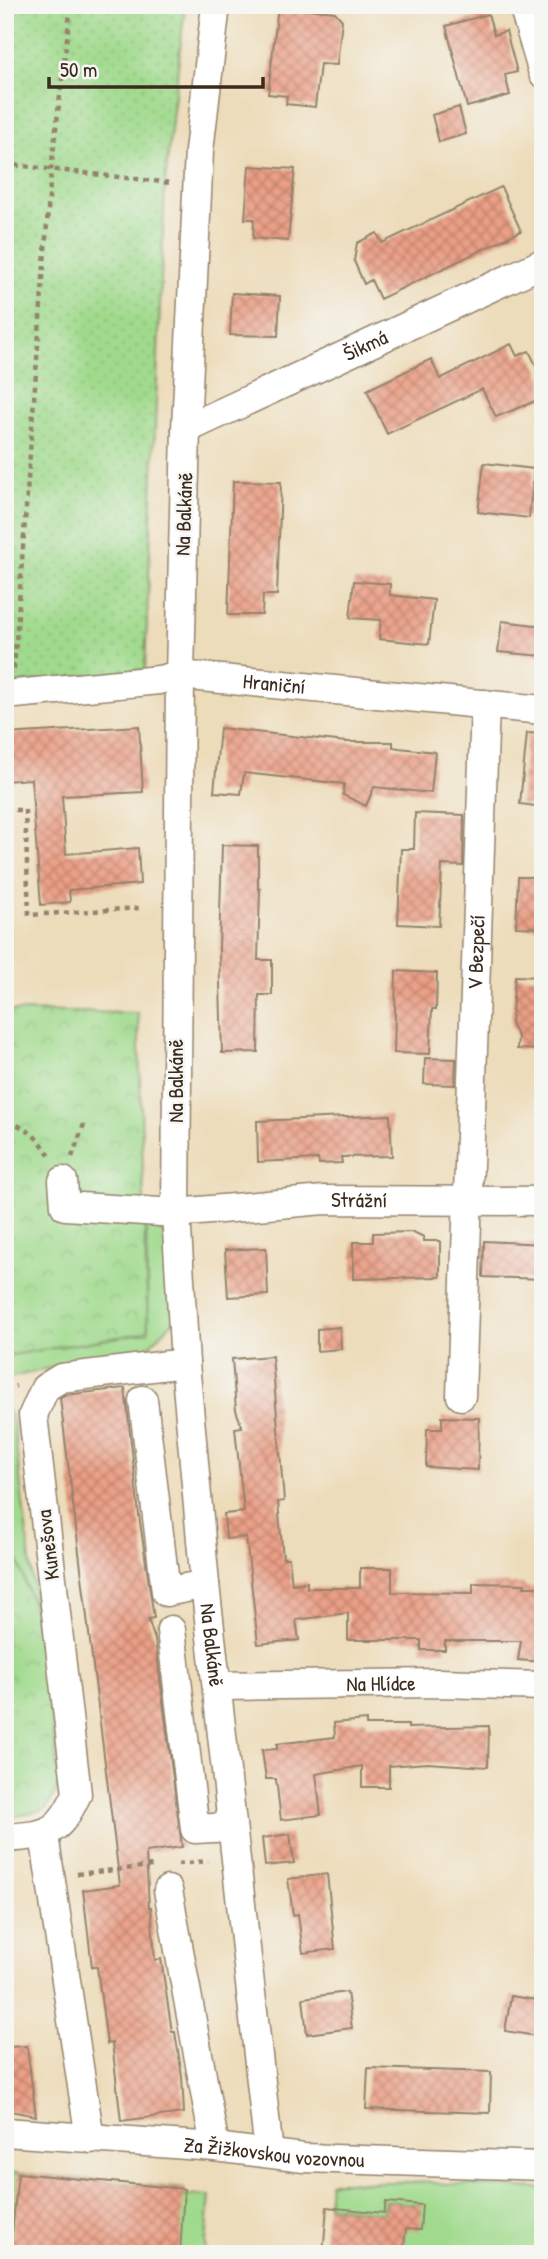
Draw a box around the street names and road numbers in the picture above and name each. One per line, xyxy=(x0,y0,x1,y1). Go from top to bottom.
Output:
street label: Šikmá xyxy=(339,322,392,368)
street label: Na Balkáně xyxy=(168,472,199,556)
street label: Hraniční xyxy=(242,666,307,701)
street label: V Bezpečí xyxy=(460,914,492,990)
street label: Na Balkáně xyxy=(161,1039,190,1123)
street label: Strážní xyxy=(331,1185,387,1214)
street label: Kunešova xyxy=(29,1508,66,1582)
street label: Na Balkáně xyxy=(193,1602,231,1688)
street label: Na Hlídce xyxy=(346,1668,416,1698)
street label: Za Žižkovskou vozovnou xyxy=(183,2130,366,2174)

